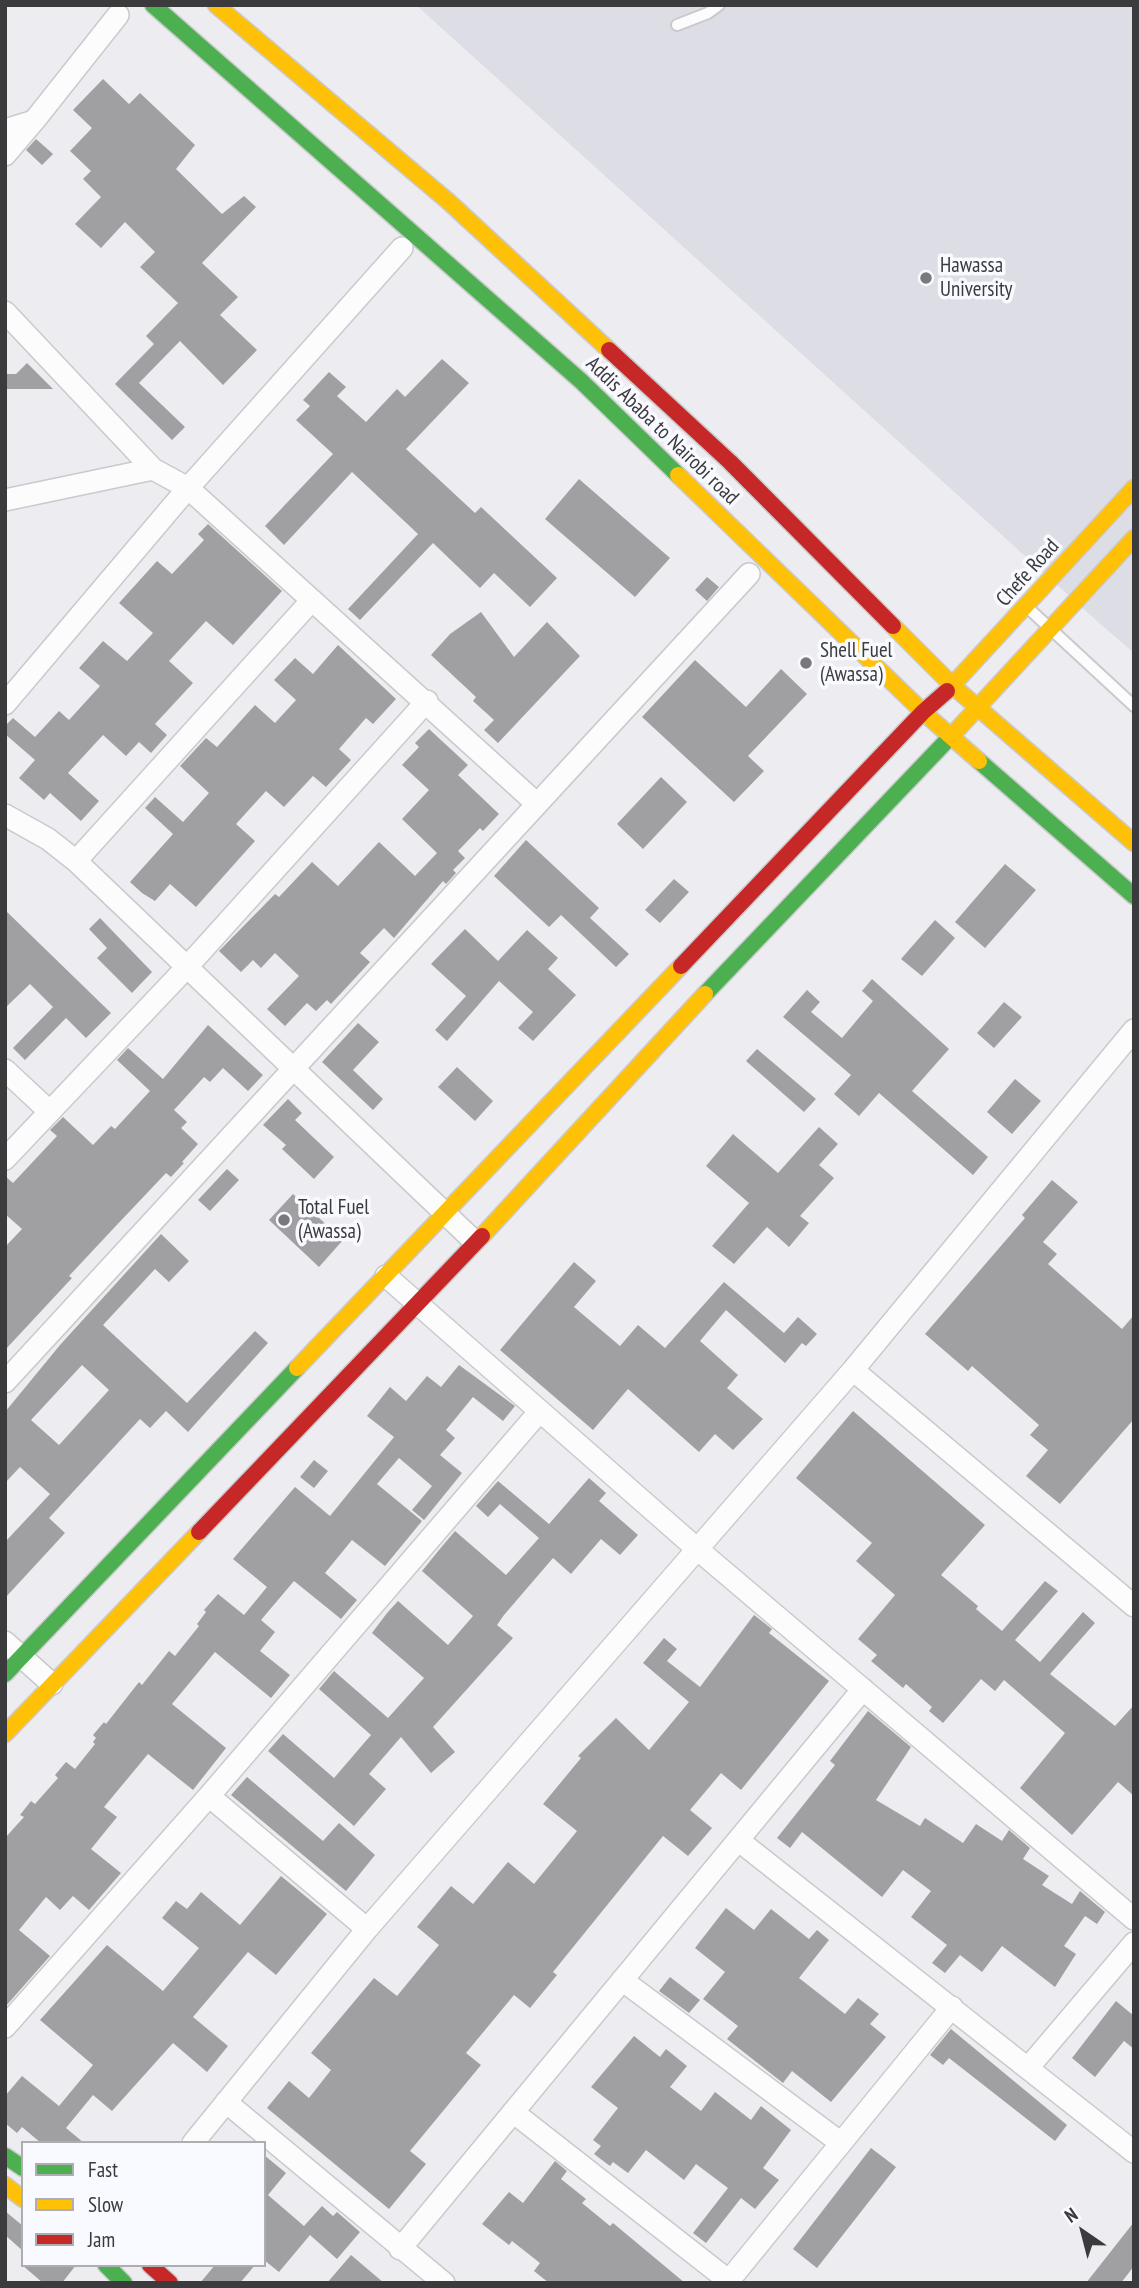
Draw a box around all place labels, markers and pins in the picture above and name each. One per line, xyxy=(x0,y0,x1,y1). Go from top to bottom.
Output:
place label: Hawassa University xyxy=(940,253,1012,303)
marker: Hawassa University xyxy=(918,270,934,286)
place label: Shell Fuel (Awassa) xyxy=(820,638,892,688)
marker: Shell Fuel (Awassa) xyxy=(798,655,814,671)
place label: Total Fuel (Awassa) xyxy=(298,1195,369,1245)
marker: Total Fuel (Awassa) xyxy=(276,1212,292,1228)

